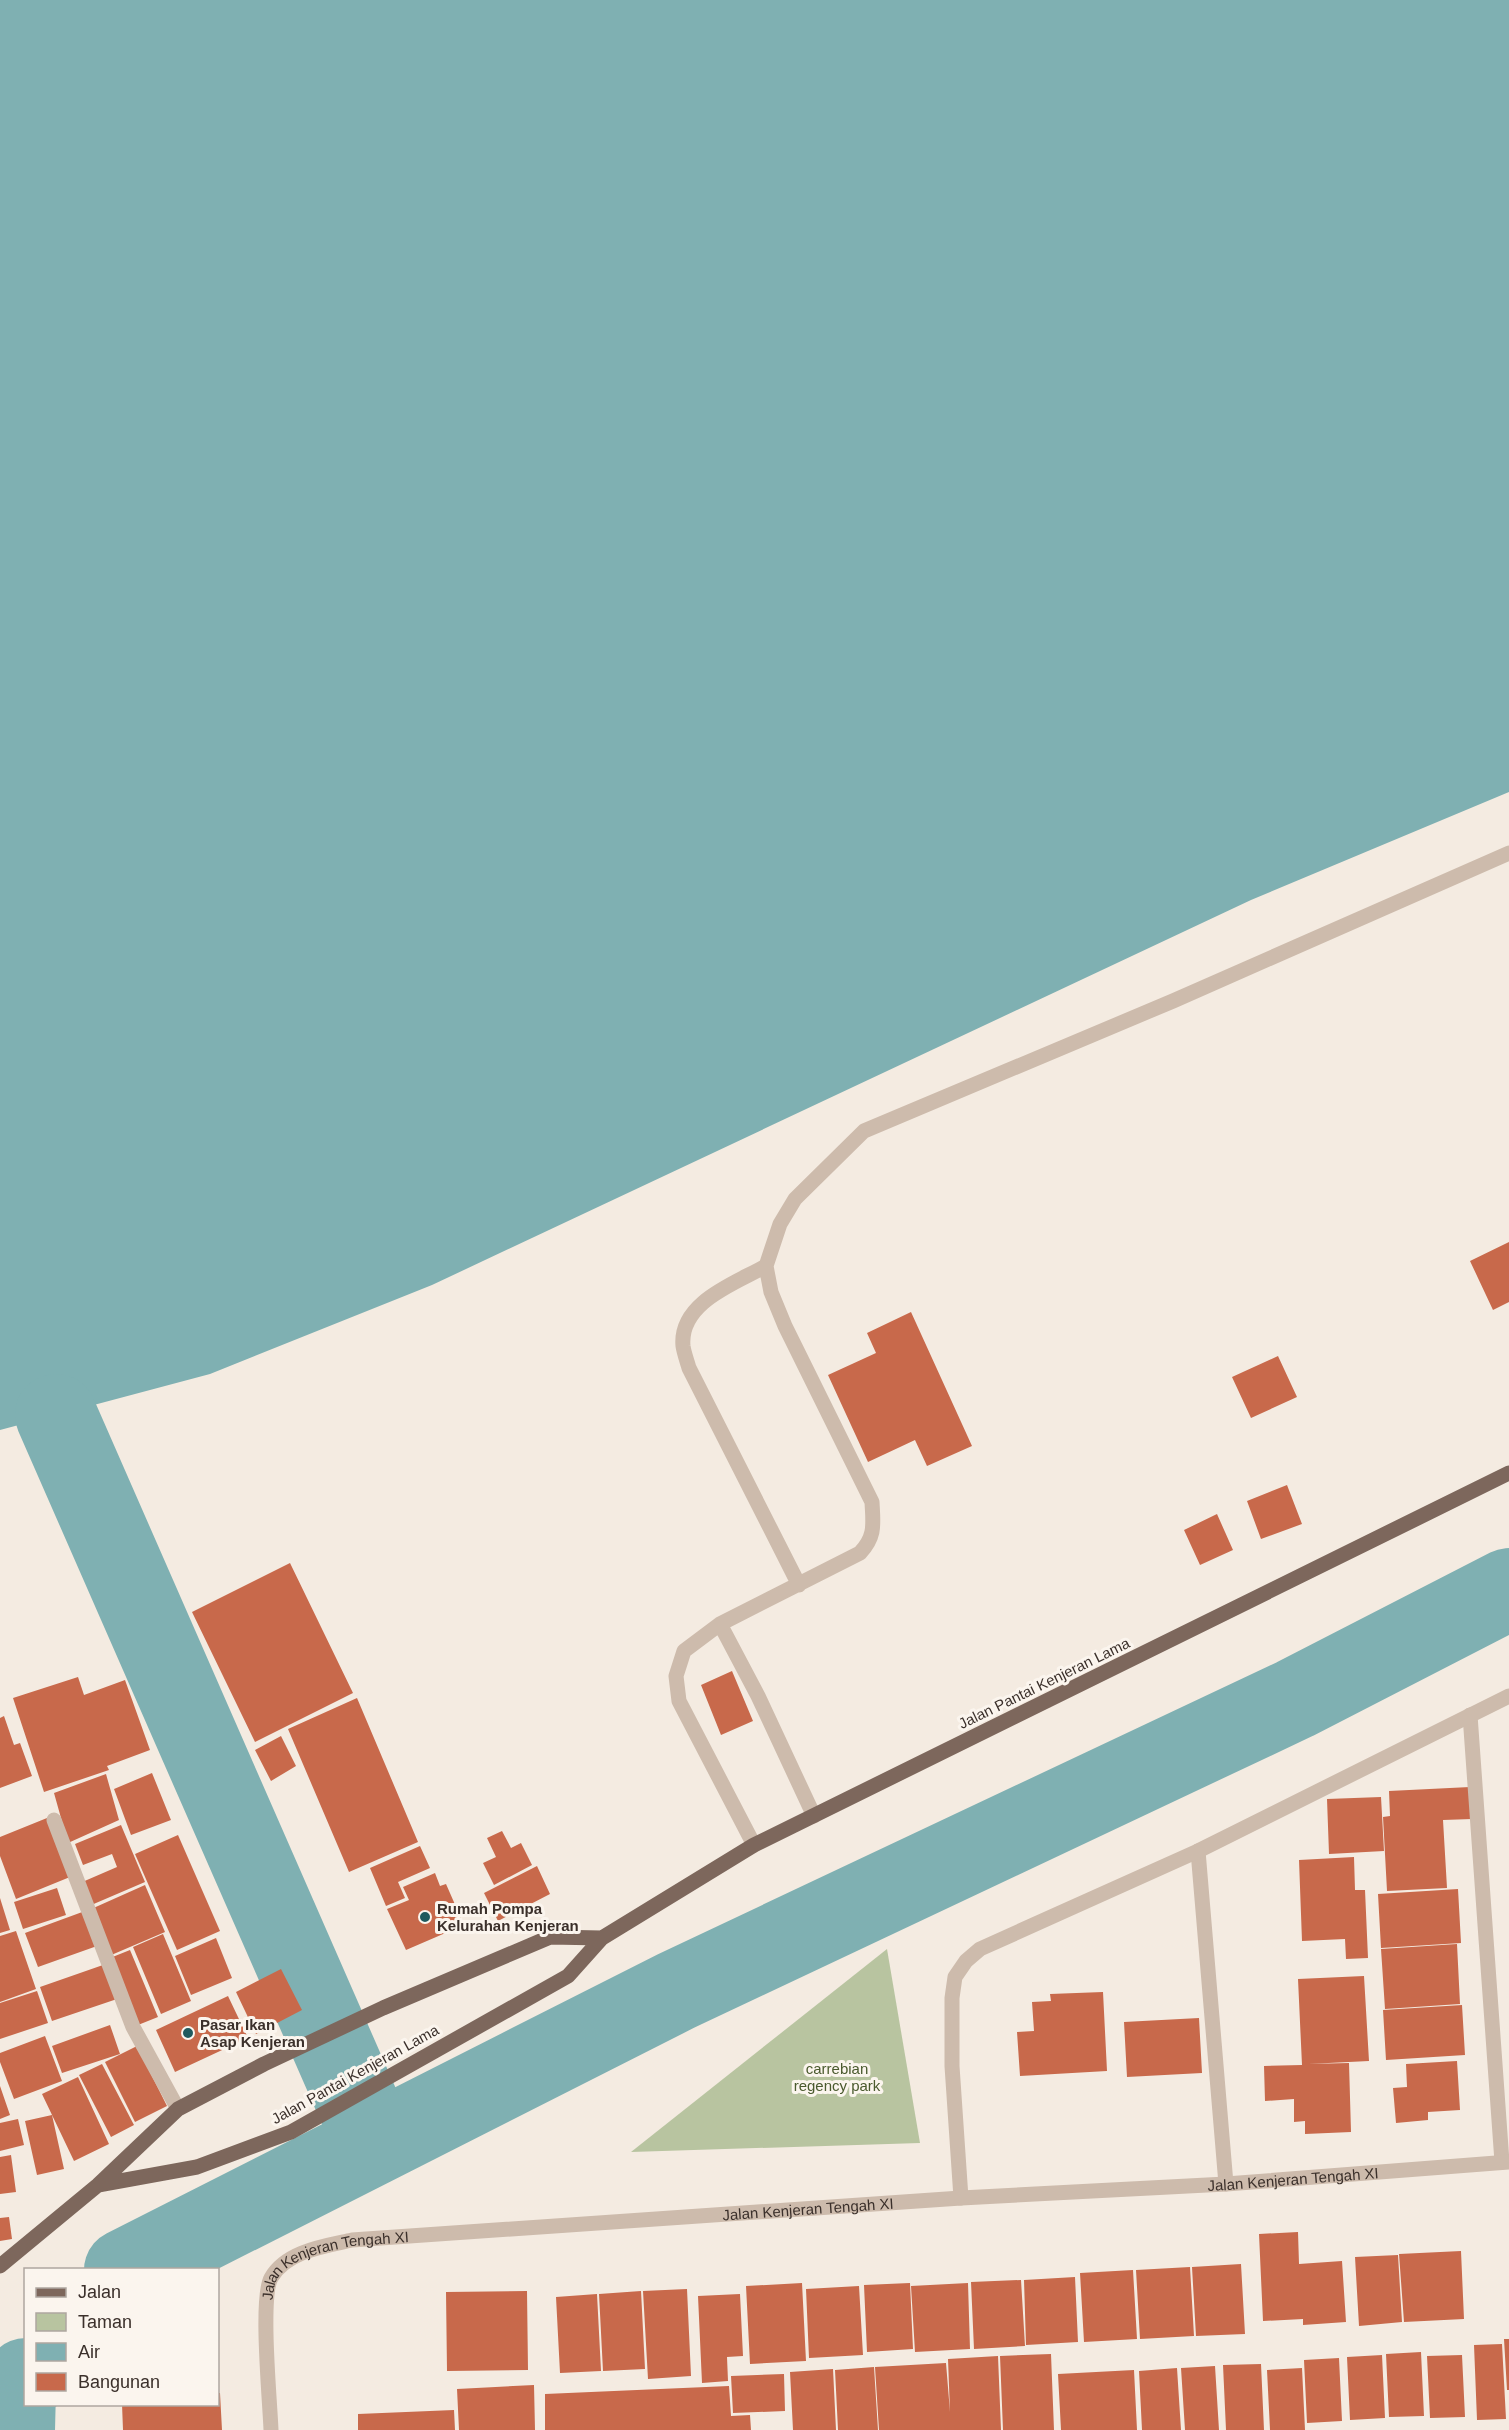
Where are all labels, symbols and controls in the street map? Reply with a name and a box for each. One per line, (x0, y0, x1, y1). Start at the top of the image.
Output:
street label: Jalan Pantai Kenjeran Lama (956, 1634, 1133, 1732)
place label: Rumah Pompa Kelurahan Kenjeran (437, 1900, 579, 1934)
marker: Rumah Pompa Kelurahan Kenjeran (418, 1910, 432, 1924)
place label: Pasar Ikan Asap Kenjeran (200, 2016, 305, 2050)
street label: Jalan Pantai Kenjeran Lama (268, 2021, 442, 2127)
marker: Pasar Ikan Asap Kenjeran (181, 2026, 195, 2040)
park label: carrebian regency park (794, 2060, 881, 2094)
street label: Jalan Kenjeran Tengah XI (1207, 2164, 1379, 2193)
street label: Jalan Kenjeran Tengah XI (722, 2194, 894, 2223)
street label: Jalan Kenjeran Tengah XI (258, 2228, 409, 2301)
legend (24, 2268, 219, 2406)
text: Jalan (78, 2282, 121, 2302)
text: Taman (78, 2312, 132, 2332)
text: Air (78, 2342, 100, 2362)
text: Bangunan (78, 2372, 160, 2392)

